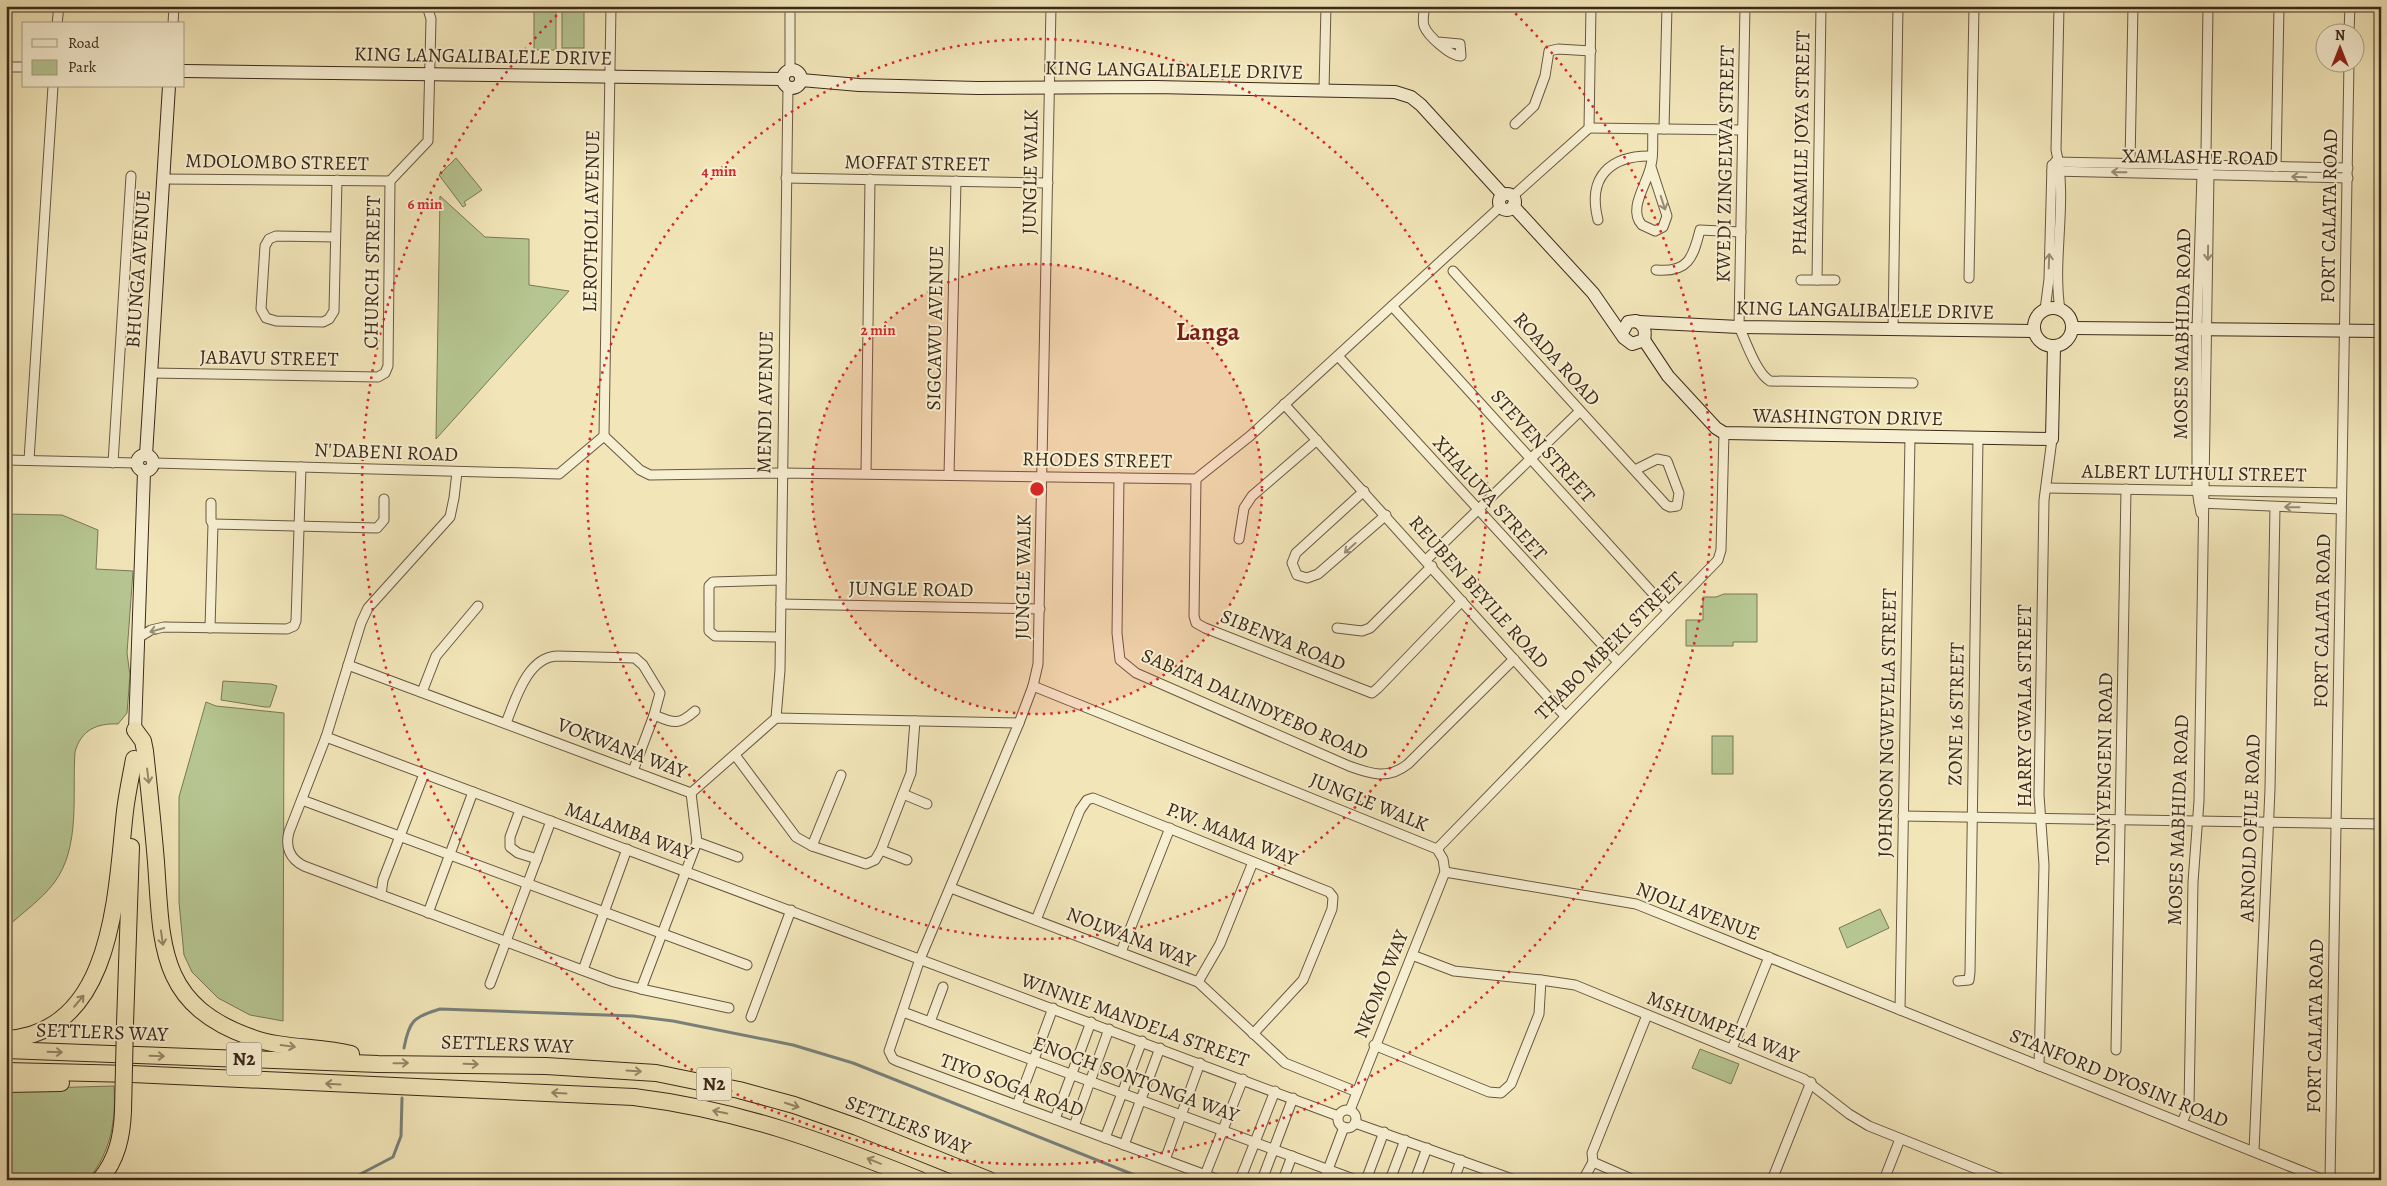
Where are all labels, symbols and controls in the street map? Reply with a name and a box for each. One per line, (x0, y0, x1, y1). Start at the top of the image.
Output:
legend (22, 22, 185, 88)
north arrow (2314, 22, 2364, 72)
text: N (2335, 26, 2345, 45)
street label: PHAKAMILE JOYA STREET (1786, 30, 1816, 256)
text: Road (68, 33, 100, 53)
street label: KING LANGALIBALELE DRIVE (354, 40, 612, 72)
street label: KWEDI ZINGELWA STREET (1709, 45, 1741, 283)
street label: KING LANGALIBALELE DRIVE (1045, 54, 1303, 86)
text: Park (68, 57, 97, 77)
street label: JUNGLE WALK (1015, 109, 1045, 235)
street label: LEROTHOLI AVENUE (576, 129, 606, 313)
street label: FORT CALATA ROAD (2314, 129, 2344, 303)
street label: XAMLASHE ROAD (2121, 142, 2279, 172)
street label: MDOLOMBO STREET (185, 147, 369, 177)
street label: MOFFAT STREET (844, 148, 990, 178)
text: 4 min (701, 161, 737, 181)
one-way arrow (2111, 168, 2127, 177)
one-way arrow (2291, 172, 2307, 181)
street label: BHUNGA AVENUE (119, 189, 157, 349)
text: 6 min (408, 194, 443, 214)
street label: CHURCH STREET (357, 195, 387, 349)
one-way arrow (1659, 195, 1668, 211)
street label: MOSES MABHIDA ROAD (2167, 228, 2197, 440)
one-way arrow (2203, 244, 2213, 261)
street label: SIGCAWU AVENUE (920, 245, 950, 411)
one-way arrow (2045, 254, 2054, 270)
street label: KING LANGALIBALELE DRIVE (1736, 294, 1994, 326)
street label: ROADA ROAD (1507, 306, 1607, 412)
district label: Langa (1176, 315, 1240, 349)
text: 2 min (860, 320, 896, 340)
street label: MENDI AVENUE (750, 330, 780, 474)
street label: JABAVU STREET (199, 343, 339, 373)
street label: STEVEN STREET (1485, 383, 1601, 509)
street label: WASHINGTON DRIVE (1752, 402, 1943, 432)
street label: XHALUVA STREET (1427, 430, 1553, 566)
street label: N'DABENI ROAD (313, 436, 459, 468)
street label: RHODES STREET (1022, 445, 1172, 475)
street label: ALBERT LUTHULI STREET (2080, 458, 2307, 488)
centre of rings (1028, 480, 1046, 498)
one-way arrow (2284, 502, 2300, 512)
street label: REUBEN BEYILE ROAD (1403, 509, 1555, 675)
street label: JUNGLE WALK (1008, 514, 1038, 640)
street label: FORT CALATA ROAD (2307, 534, 2337, 708)
one-way arrow (1343, 542, 1356, 553)
street label: THABO MBEKI STREET (1529, 566, 1689, 726)
street label: JUNGLE ROAD (848, 574, 974, 604)
street label: JOHNSON NGWEVELA STREET (1871, 588, 1903, 858)
street label: SIBENYA ROAD (1216, 603, 1350, 677)
street label: HARRY GWALA STREET (2011, 604, 2038, 808)
one-way arrow (149, 625, 165, 635)
street label: SABATA DALINDYEBO ROAD (1137, 642, 1373, 766)
street label: ZONE 16 STREET (1941, 642, 1971, 786)
street label: TONY YENGENI ROAD (2089, 672, 2119, 866)
street label: VOKWANA WAY (552, 711, 692, 786)
street label: MOSES MABHIDA ROAD (2161, 714, 2195, 926)
street label: ARNOLD OFILE ROAD (2233, 734, 2267, 923)
street label: JUNGLE WALK (1306, 766, 1432, 838)
one-way arrow (143, 768, 153, 784)
street label: MALAMBA WAY (561, 795, 698, 867)
street label: P.W. MAMA WAY (1162, 795, 1303, 873)
street label: NJOLI AVENUE (1632, 875, 1764, 947)
street label: NOLWANA WAY (1063, 900, 1201, 974)
street label: NKOMO WAY (1347, 925, 1415, 1042)
one-way arrow (157, 929, 167, 945)
street label: FORT CALATA ROAD (2300, 939, 2330, 1113)
street label: WINNIE MANDELA STREET (1016, 966, 1253, 1074)
street label: MSHUMPELA WAY (1643, 984, 1804, 1070)
one-way arrow (73, 995, 84, 1008)
street label: SETTLERS WAY (35, 1016, 170, 1048)
street label: STANFORD DYOSINI ROAD (2006, 1022, 2232, 1134)
street label: SETTLERS WAY (440, 1028, 575, 1060)
street label: ENOCH SONTONGA WAY (1029, 1029, 1244, 1129)
one-way arrow (279, 1041, 295, 1051)
road number: N2 (226, 1042, 262, 1076)
street label: TIYO SOGA ROAD (936, 1046, 1088, 1124)
one-way arrow (46, 1047, 63, 1057)
one-way arrow (149, 1051, 165, 1060)
one-way arrow (392, 1058, 408, 1068)
one-way arrow (463, 1060, 479, 1069)
one-way arrow (625, 1067, 641, 1076)
road number: N2 (696, 1068, 732, 1100)
one-way arrow (326, 1080, 342, 1089)
one-way arrow (551, 1088, 568, 1098)
street label: SETTLERS WAY (841, 1089, 976, 1162)
one-way arrow (784, 1101, 800, 1110)
one-way arrow (712, 1107, 728, 1116)
one-way arrow (867, 1156, 882, 1166)

